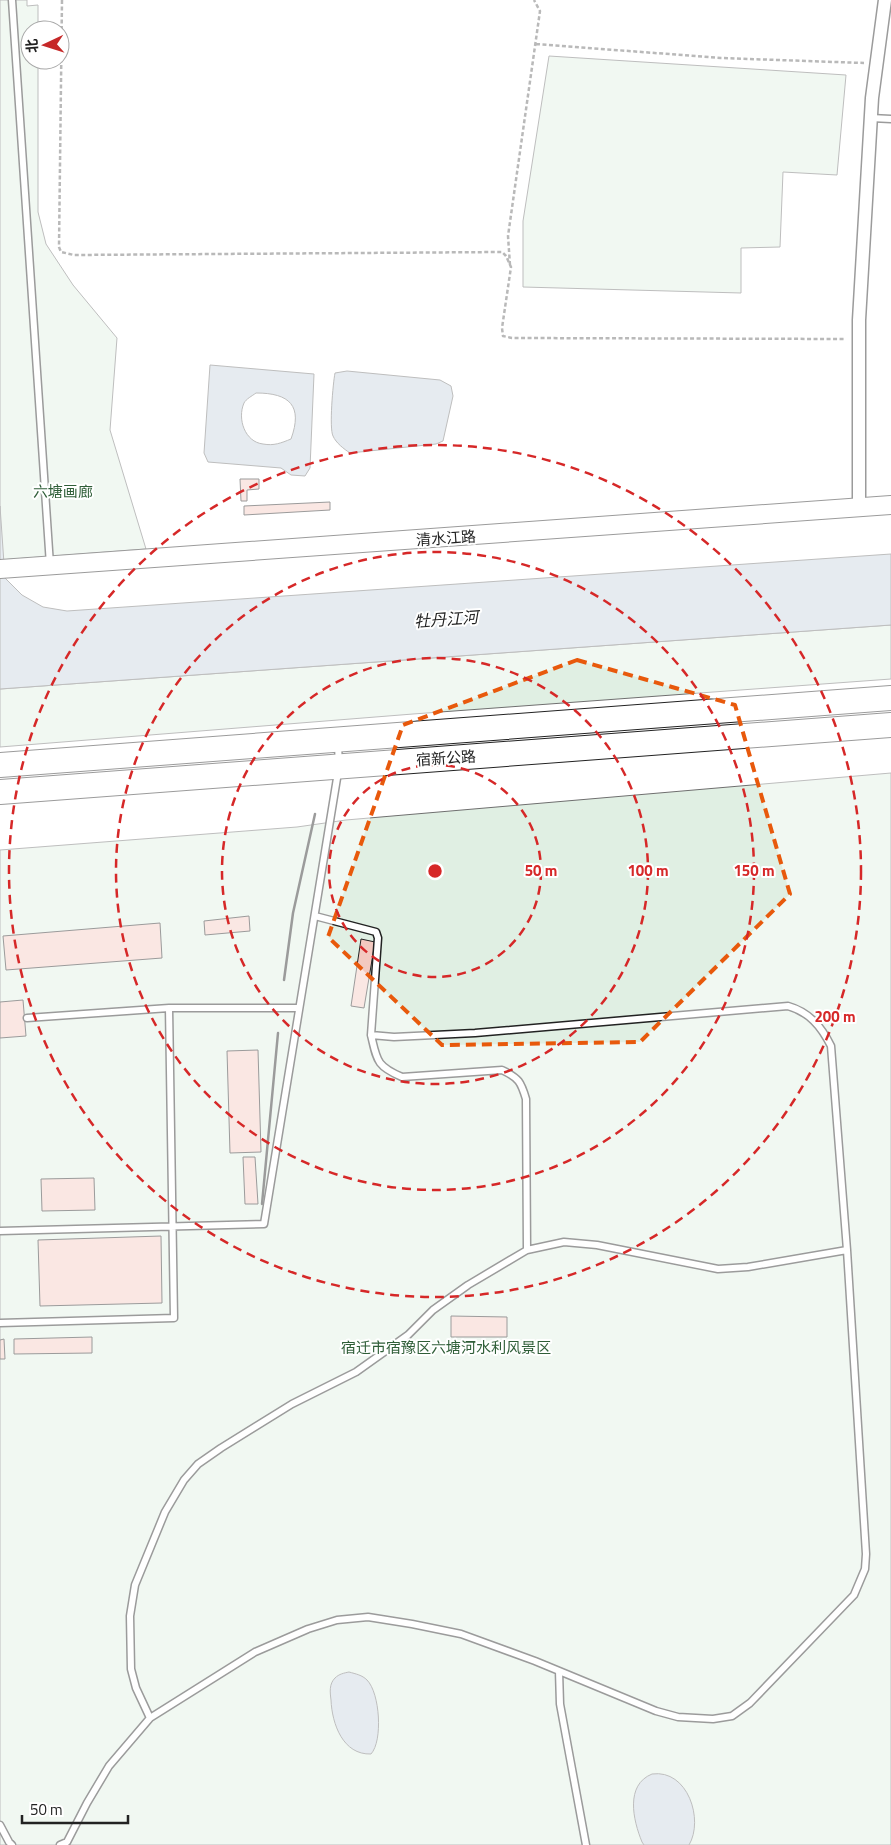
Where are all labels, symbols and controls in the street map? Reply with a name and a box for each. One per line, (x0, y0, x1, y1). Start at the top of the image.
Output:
north arrow (20, 20, 70, 70)
text: 北 (21, 38, 42, 54)
park label: 六塘画廊 (33, 480, 93, 503)
street label: 清水江路 (415, 524, 477, 552)
water label: 牡丹江河 (413, 605, 482, 633)
street label: 宿新公路 (415, 744, 477, 772)
text: 50 m (525, 859, 557, 882)
text: 100 m (627, 859, 669, 882)
text: 150 m (733, 859, 775, 882)
centre of rings (426, 862, 444, 880)
text: 200 m (814, 1005, 856, 1028)
park label: 宿迁市宿豫区六塘河水利风景区 (341, 1336, 551, 1359)
scale bar (22, 1792, 129, 1824)
text: 50 m (30, 1798, 63, 1821)

